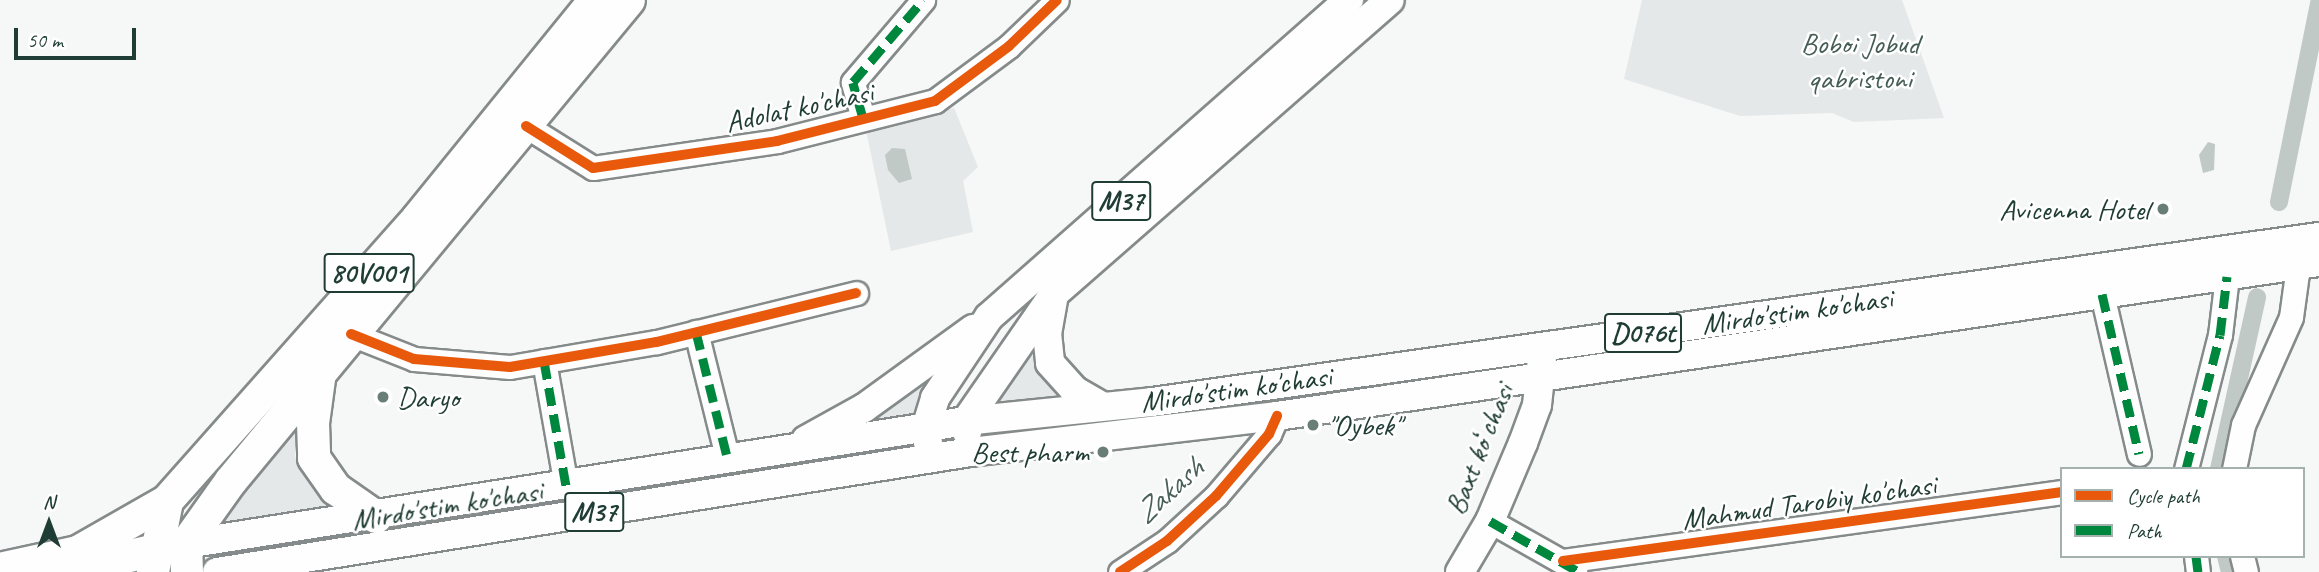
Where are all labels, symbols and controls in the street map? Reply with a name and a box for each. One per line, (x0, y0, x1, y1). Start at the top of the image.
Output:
scale bar (18, 14, 140, 58)
park label: Boboi Jobud qabristoni (1801, 25, 1919, 96)
text: 50 m (27, 27, 63, 53)
street label: Adolat ko'chasi (722, 74, 876, 140)
road number: M37 (1091, 176, 1151, 226)
place label: Avicenna Hotel (1999, 191, 2149, 227)
marker: Avicenna Hotel (2155, 201, 2171, 217)
road number: 80V001 (324, 248, 414, 298)
street label: Mirdo'stim ko'chasi (1699, 280, 1895, 342)
road number: D076t (1603, 308, 1683, 358)
street label: Mirdo'stim ko'chasi (1138, 358, 1334, 420)
street label: Baxt koʻchasi (1436, 378, 1522, 520)
place label: Daryo (397, 379, 459, 415)
marker: Daryo (375, 389, 391, 405)
place label: "Oybek" (1327, 407, 1401, 443)
marker: "Oybek" (1305, 417, 1321, 433)
place label: Best pharm (971, 434, 1089, 470)
marker: Best pharm (1095, 444, 1111, 460)
water label: Zakash (1126, 450, 1212, 532)
street label: Mahmud Tarobiy ko'chasi (1679, 466, 1939, 538)
legend (2060, 467, 2305, 558)
street label: Mirdo'stim ko'chasi (349, 472, 545, 538)
text: Cycle path (2127, 483, 2200, 509)
north arrow (14, 488, 84, 558)
road number: M37 (564, 488, 624, 536)
text: N (43, 490, 55, 514)
text: Path (2127, 518, 2162, 544)

